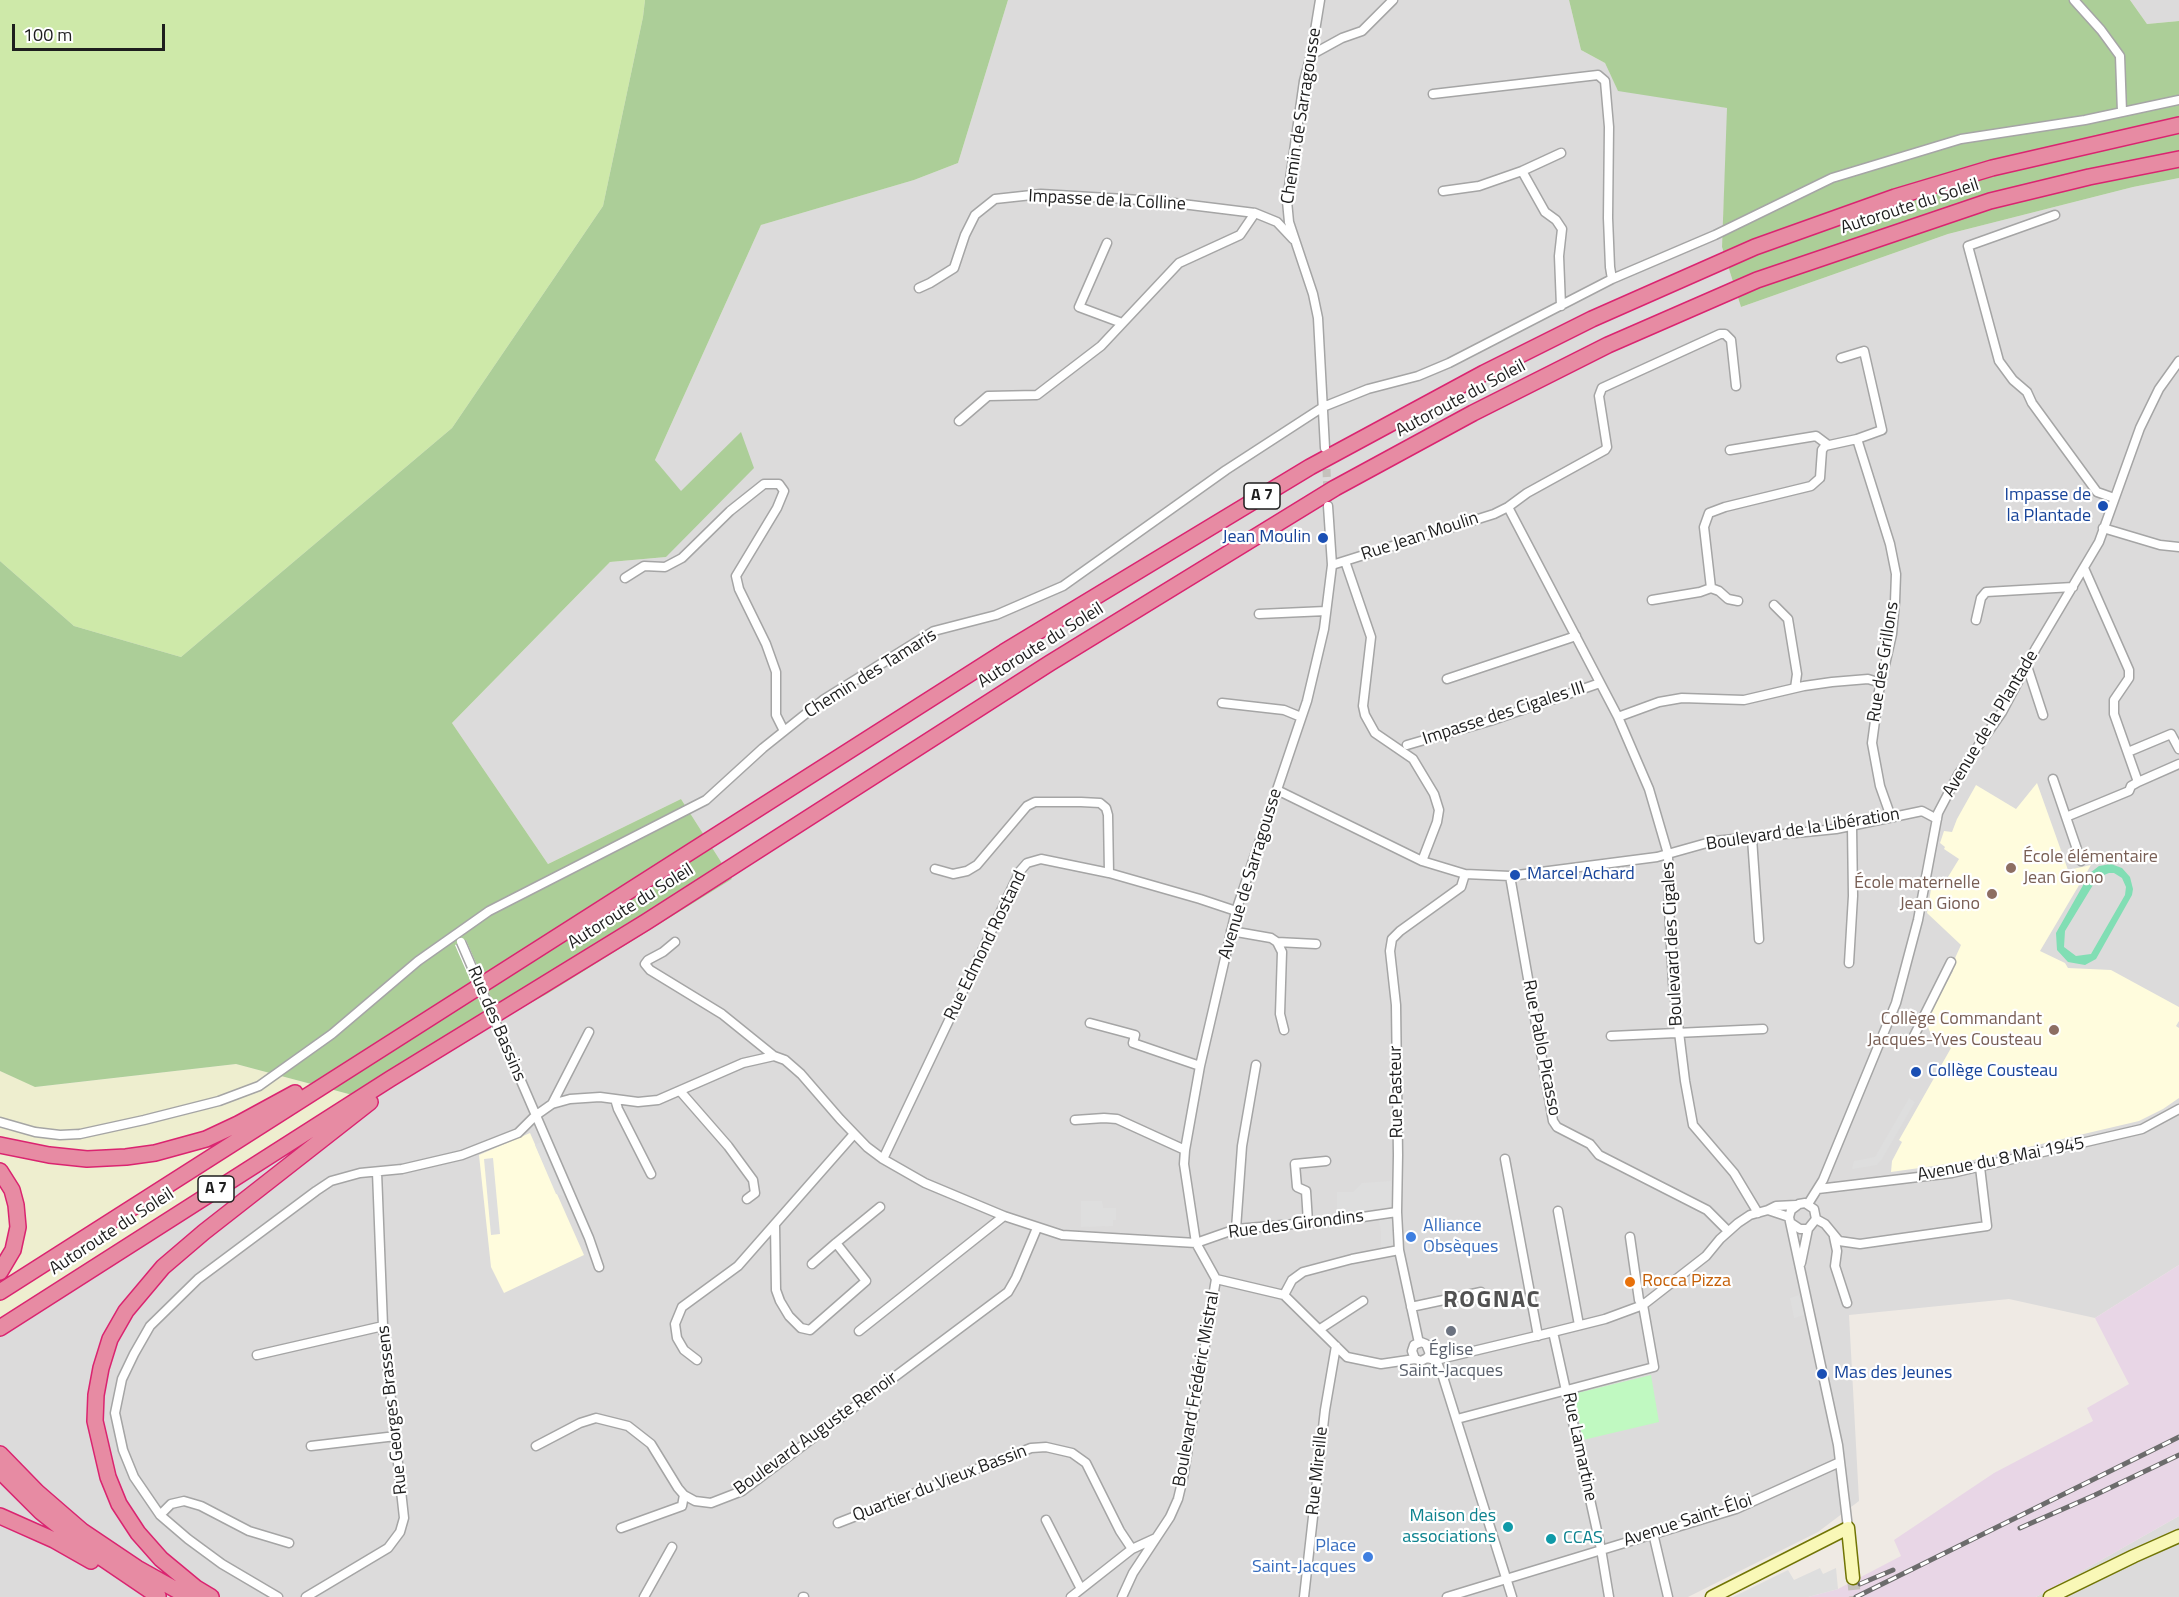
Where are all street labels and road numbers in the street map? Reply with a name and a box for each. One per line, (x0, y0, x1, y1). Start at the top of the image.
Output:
street label: Chemin de Sarragousse (1277, 26, 1327, 206)
street label: Autoroute du Soleil (1838, 174, 1982, 240)
street label: Impasse de la Colline (1028, 186, 1186, 216)
street label: Autoroute du Soleil (1392, 356, 1530, 442)
road number: A 7 (1244, 483, 1280, 509)
street label: Rue Jean Moulin (1358, 508, 1482, 566)
street label: Autoroute du Soleil (974, 599, 1108, 693)
street label: Rue des Grillons (1864, 600, 1904, 724)
street label: Chemin des Tamaris (801, 625, 941, 723)
street label: Avenue de la Plantade (1939, 647, 2043, 801)
street label: Impasse des Cigales III (1420, 678, 1588, 750)
street label: Avenue de Sarragousse (1215, 786, 1287, 962)
street label: Boulevard de la Libération (1705, 804, 1901, 856)
street label: Autoroute du Soleil (564, 860, 698, 954)
street label: Boulevard des Cigales (1658, 861, 1688, 1027)
street label: Rue Edmond Rostand (940, 868, 1032, 1024)
street label: Rue des Bassins (462, 963, 530, 1085)
street label: Rue Pablo Picasso (1517, 978, 1565, 1118)
street label: Rue Pasteur (1385, 1045, 1409, 1139)
street label: Avenue du 8 Mai 1945 (1916, 1133, 2086, 1187)
road number: A 7 (198, 1176, 234, 1202)
street label: Autoroute du Soleil (46, 1184, 178, 1280)
street label: Rue des Girondins (1227, 1206, 1365, 1244)
street label: Boulevard Frédéric Mistral (1169, 1290, 1225, 1488)
street label: Rue Georges Brassens (373, 1324, 413, 1496)
street label: Boulevard Auguste Renoir (730, 1368, 902, 1500)
street label: Rue Lamartine (1557, 1391, 1601, 1503)
street label: Rue Mireille (1303, 1426, 1333, 1516)
street label: Quartier du Vieux Bassin (850, 1441, 1030, 1527)
street label: Avenue Saint-Éloi (1621, 1490, 1755, 1552)

